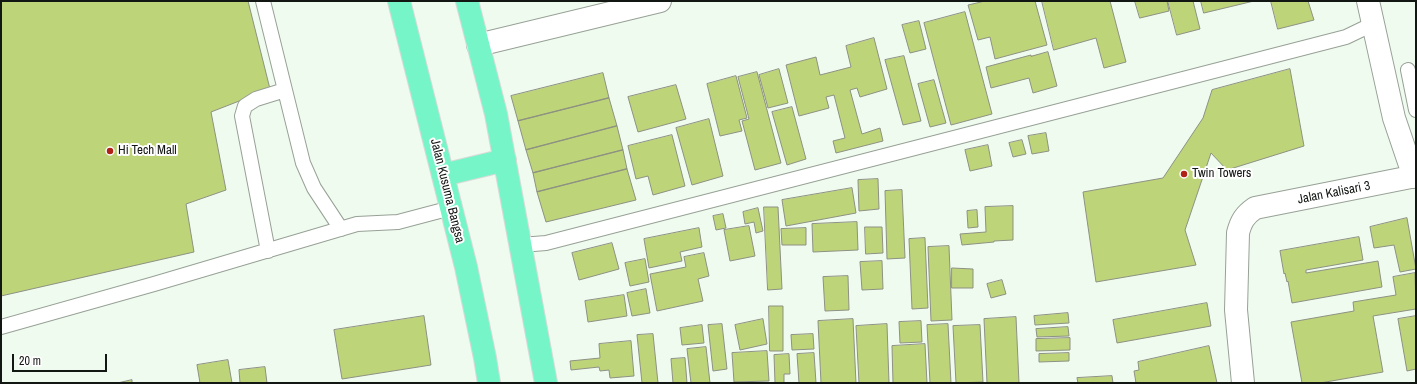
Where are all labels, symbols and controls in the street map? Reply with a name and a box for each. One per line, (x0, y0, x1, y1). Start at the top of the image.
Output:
street label: Jalan Kusuma Bangsa (427, 137, 467, 245)
place label: Hi Tech Mall (118, 143, 177, 159)
marker: Hi Tech Mall (105, 146, 115, 156)
place label: Twin Towers (1192, 166, 1251, 182)
marker: Twin Towers (1179, 169, 1189, 179)
street label: Jalan Kalisari 3 (1296, 178, 1372, 208)
scale bar (14, 346, 109, 372)
text: 20 m (19, 353, 41, 369)

